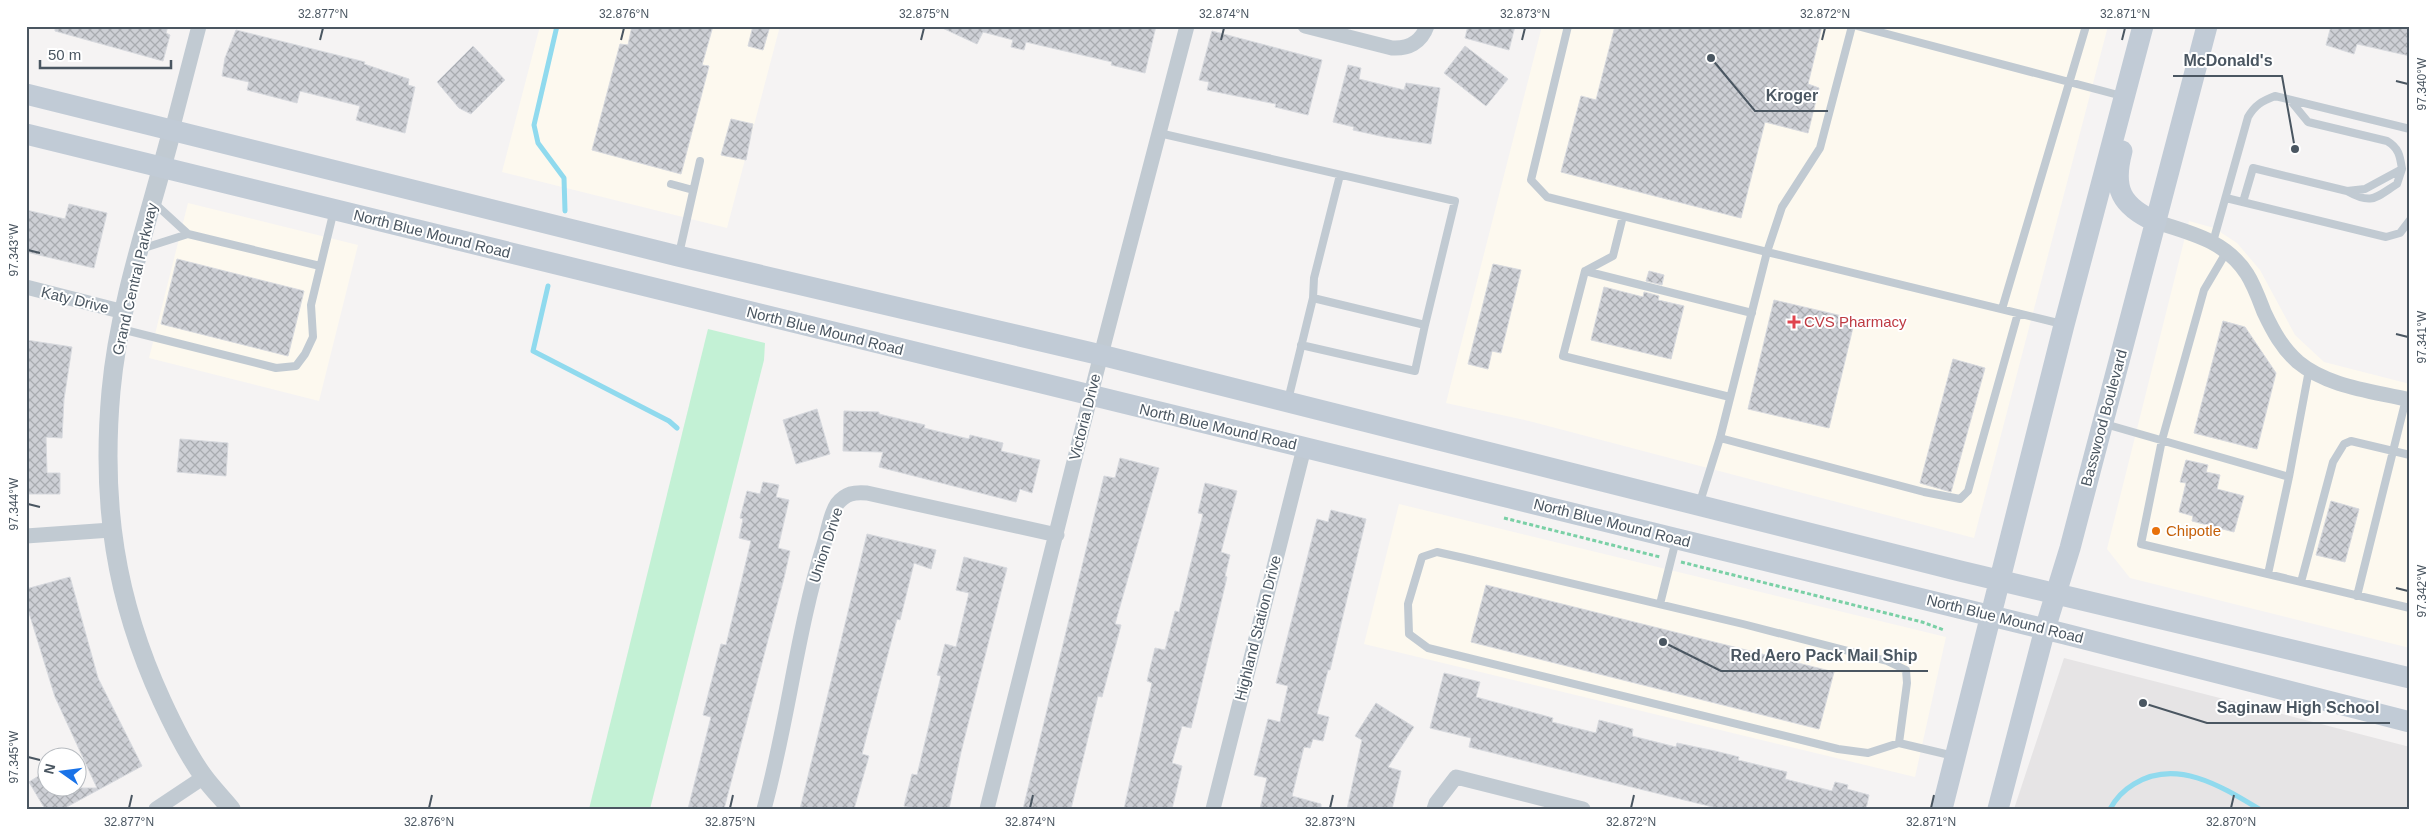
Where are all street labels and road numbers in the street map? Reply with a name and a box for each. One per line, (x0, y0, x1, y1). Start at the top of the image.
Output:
street label: Grand Central Parkway (109, 201, 160, 357)
street label: North Blue Mound Road (352, 206, 512, 261)
street label: Katy Drive (39, 283, 111, 316)
street label: North Blue Mound Road (745, 303, 905, 358)
street label: Basswood Boulevard (2077, 348, 2130, 488)
street label: Victoria Drive (1066, 372, 1104, 462)
street label: North Blue Mound Road (1138, 400, 1298, 453)
street label: North Blue Mound Road (1532, 495, 1692, 550)
street label: Union Drive (805, 505, 846, 585)
street label: Highland Station Drive (1231, 553, 1284, 702)
street label: North Blue Mound Road (1925, 591, 2085, 646)

